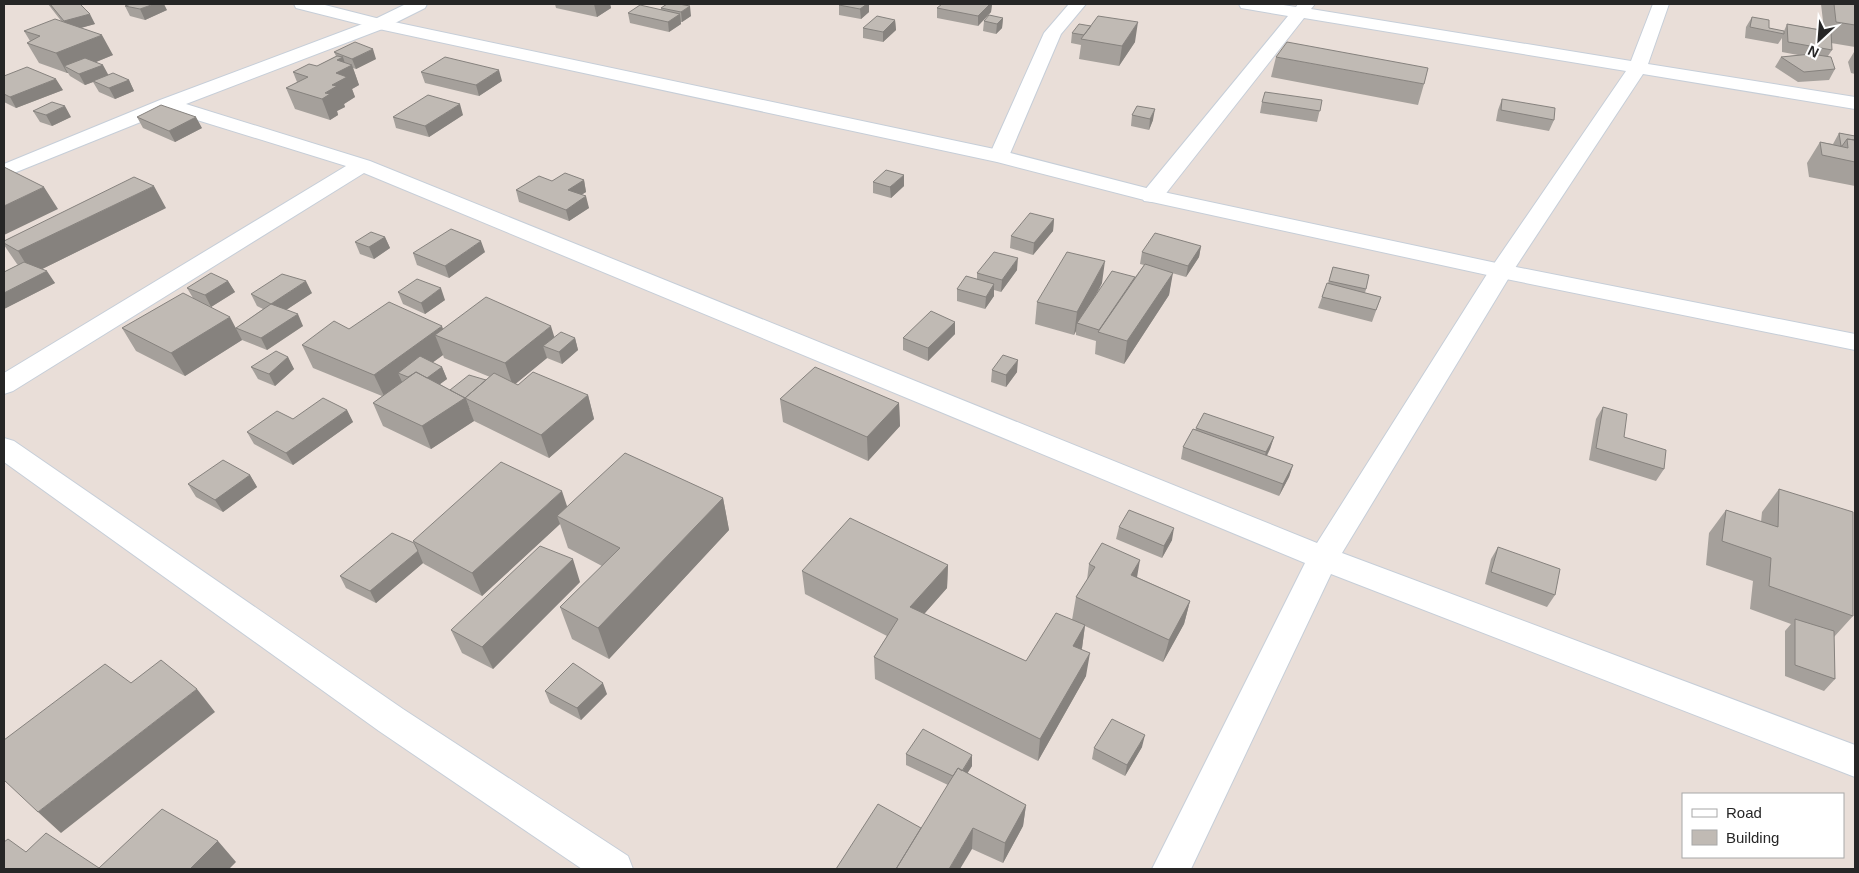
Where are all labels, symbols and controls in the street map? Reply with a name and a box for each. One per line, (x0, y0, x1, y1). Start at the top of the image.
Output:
north arrow (1794, 15, 1844, 65)
text: N (1805, 42, 1821, 61)
legend (1682, 793, 1844, 858)
text: Road (1726, 804, 1762, 821)
text: Building (1726, 829, 1779, 846)

